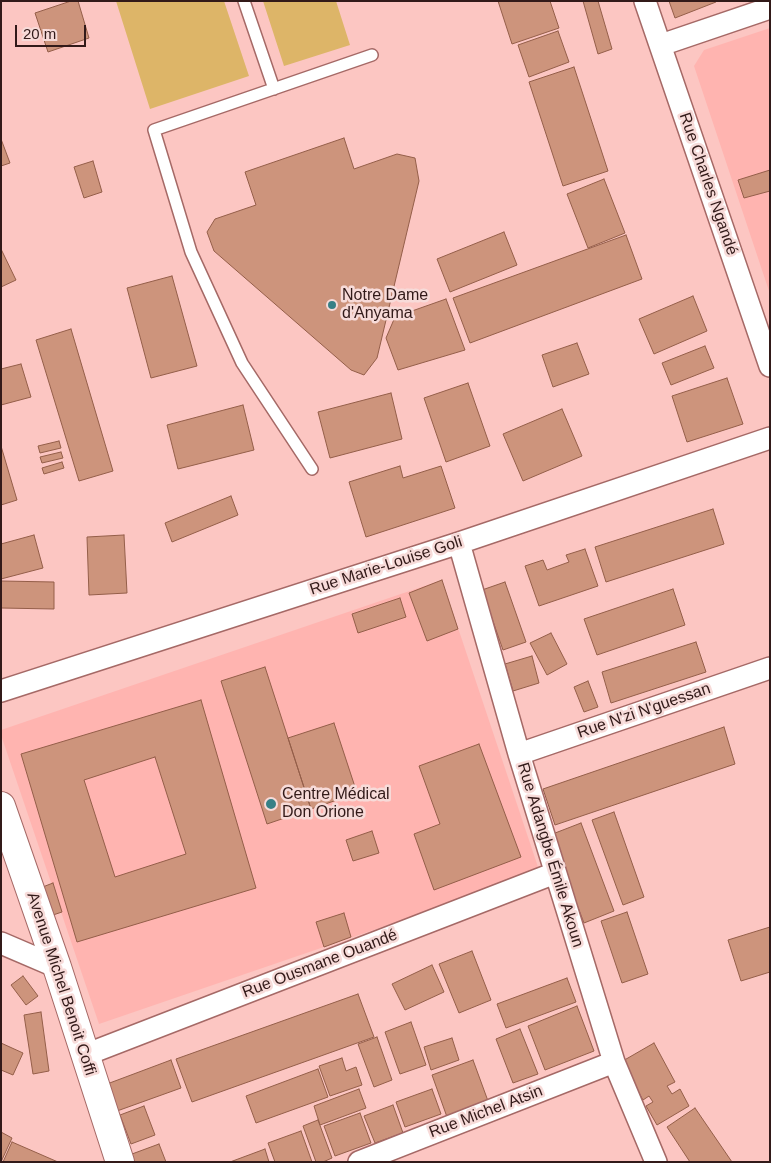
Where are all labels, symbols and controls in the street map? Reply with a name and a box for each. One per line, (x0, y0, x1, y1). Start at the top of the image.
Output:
scale bar (18, 15, 89, 47)
text: 20 m (23, 25, 56, 42)
street label: Rue Charles Ngandé (675, 110, 741, 258)
place label: Notre Dame d'Anyama (342, 286, 428, 324)
marker: Notre Dame d'Anyama (326, 299, 338, 311)
street label: Rue Marie-Louise Goli (307, 532, 465, 600)
street label: Rue N'zi N'guessan (575, 679, 713, 743)
street label: Rue Adangbe Émile Akoun (513, 760, 587, 950)
place label: Centre Médical Don Orione (282, 785, 390, 823)
marker: Centre Médical Don Orione (264, 797, 278, 811)
street label: Avenue Michel Benoit Coffi (22, 890, 100, 1078)
street label: Rue Ousmane Ouandé (240, 926, 400, 1002)
street label: Rue Michel Atsin (427, 1082, 545, 1142)

